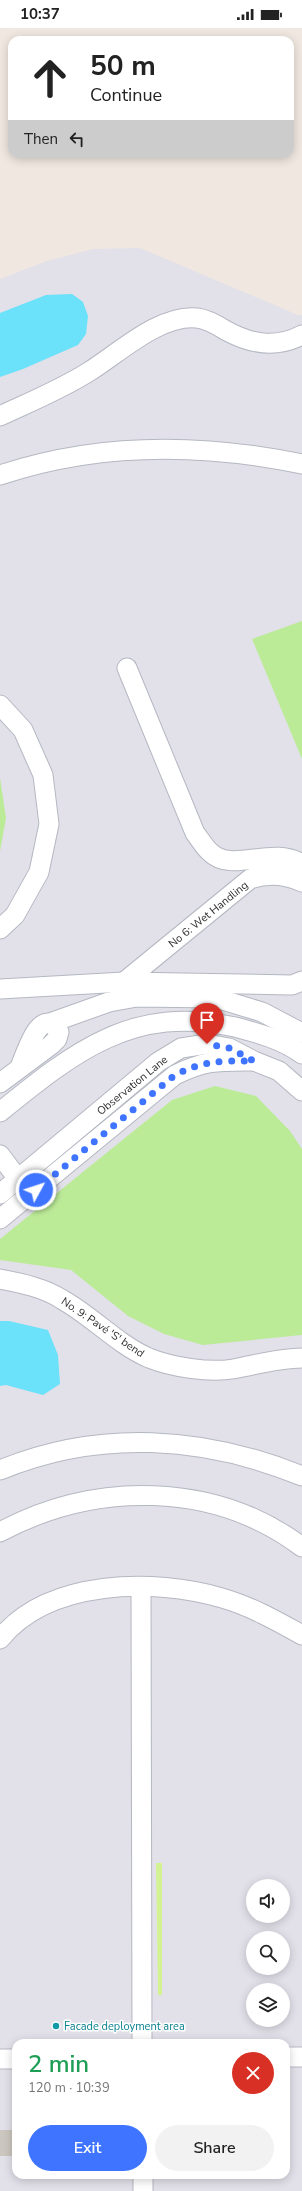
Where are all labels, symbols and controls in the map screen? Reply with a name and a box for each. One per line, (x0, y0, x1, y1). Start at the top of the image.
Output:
text: 10:37 (20, 4, 60, 24)
text: 50 m (90, 47, 156, 85)
icon: ahead (24, 52, 76, 104)
text: Continue (90, 83, 162, 107)
icon: left (66, 128, 88, 150)
text: Then (24, 129, 58, 149)
street label: No 6: Wet Handling (165, 878, 251, 951)
pin (190, 1003, 224, 1044)
icon: arrive (196, 1009, 218, 1031)
street label: Observation Lane (94, 1052, 171, 1119)
position arrow (15, 1169, 57, 1211)
street label: No. 9: Pavé 'S' bend (58, 1294, 147, 1361)
map controls (246, 1879, 290, 2027)
button: sound (246, 1879, 290, 1923)
button: search (246, 1931, 290, 1975)
button: layers (246, 1983, 290, 2027)
place label: Facade deployment area (64, 2019, 185, 2034)
marker: Facade deployment area (51, 2021, 61, 2031)
text: 2 min (28, 2048, 89, 2080)
button: close (232, 2052, 274, 2094)
text: 120 m · 10:39 (28, 2079, 110, 2097)
button: Exit (28, 2125, 147, 2171)
button: Share (155, 2125, 274, 2171)

